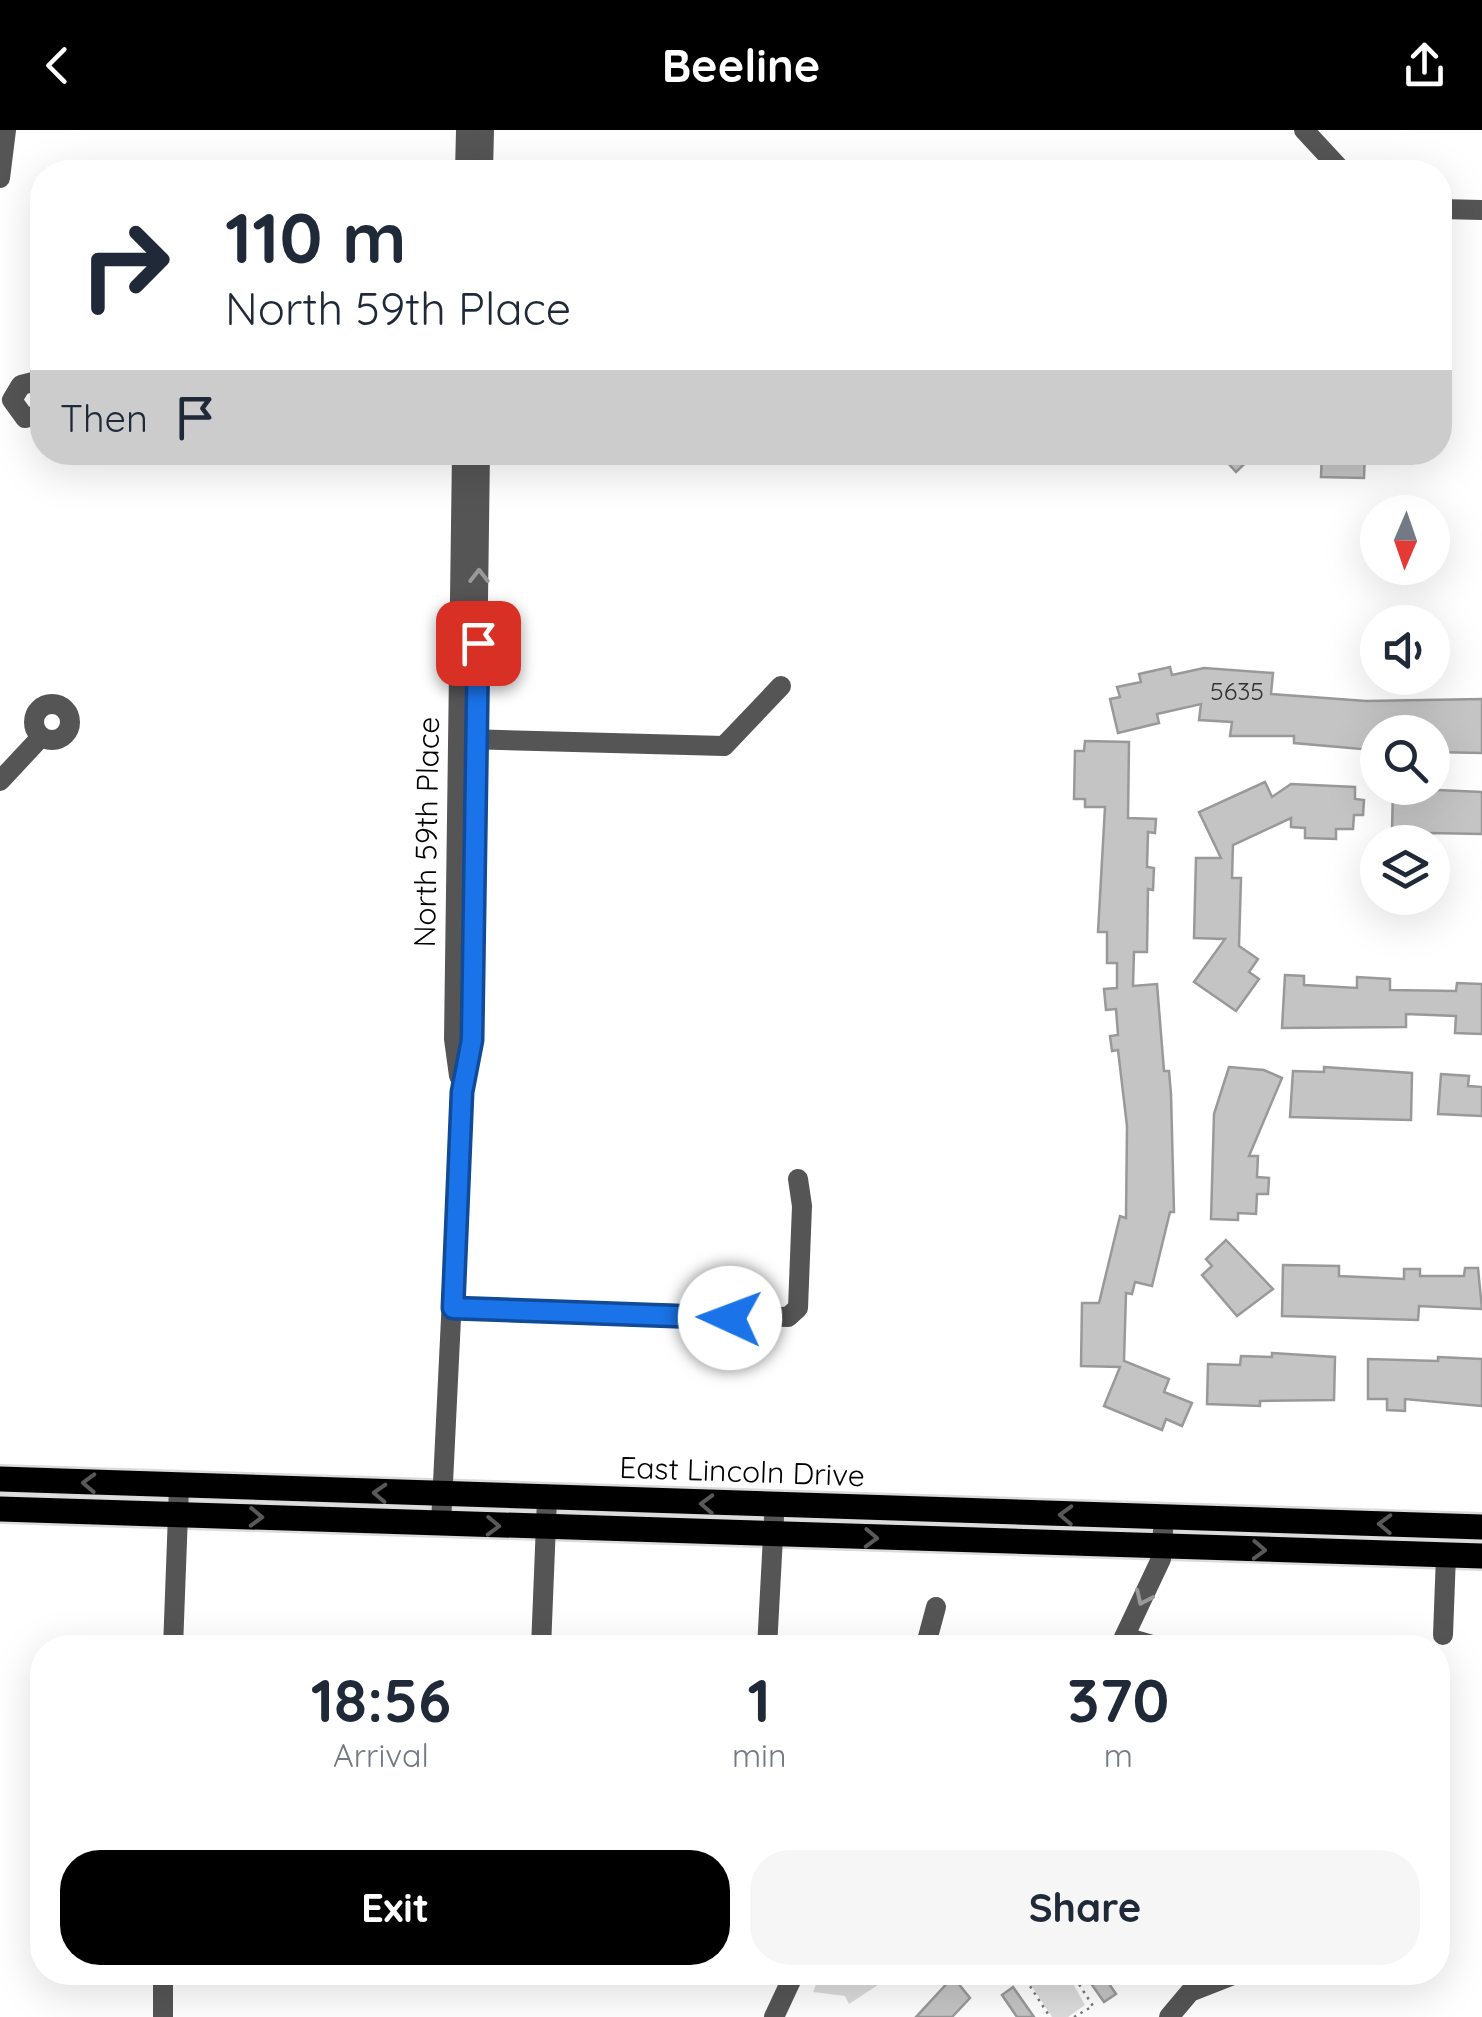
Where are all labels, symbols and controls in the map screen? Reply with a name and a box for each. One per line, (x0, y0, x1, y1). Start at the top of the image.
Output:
text: Beeline (662, 37, 820, 93)
icon: back (30, 38, 85, 93)
icon: share (1397, 38, 1452, 93)
text: 110 m (225, 193, 407, 281)
icon: right (60, 200, 190, 330)
text: North 59th Place (225, 280, 571, 336)
icon: arrive (168, 390, 223, 445)
text: Then (60, 394, 148, 442)
north arrow (1360, 495, 1450, 585)
map controls (1360, 495, 1450, 915)
one-way arrow (468, 568, 489, 584)
pin (436, 601, 521, 686)
button: sound (1360, 605, 1450, 695)
icon: arrive (451, 616, 506, 671)
house number: 5635 (1210, 675, 1264, 706)
button: search (1360, 715, 1450, 805)
street label: North 59th Place (405, 716, 447, 948)
button: layers (1360, 825, 1450, 915)
position arrow (678, 1266, 782, 1370)
street label: East Lincoln Drive (619, 1448, 865, 1494)
one-way arrow (81, 1473, 97, 1494)
one-way arrow (371, 1483, 387, 1504)
one-way arrow (698, 1493, 714, 1514)
one-way arrow (1058, 1504, 1074, 1525)
one-way arrow (249, 1507, 265, 1528)
one-way arrow (1376, 1513, 1392, 1534)
one-way arrow (486, 1515, 502, 1536)
one-way arrow (863, 1527, 879, 1548)
one-way arrow (1252, 1539, 1268, 1560)
one-way arrow (1135, 1588, 1155, 1606)
text: 18:56 (311, 1662, 451, 1737)
text: 1 (748, 1662, 771, 1737)
text: 370 (1067, 1662, 1169, 1737)
text: Arrival (333, 1735, 429, 1775)
text: min (732, 1735, 786, 1775)
text: m (1104, 1735, 1133, 1775)
button: Exit (60, 1850, 730, 1965)
button: Share (750, 1850, 1420, 1965)

